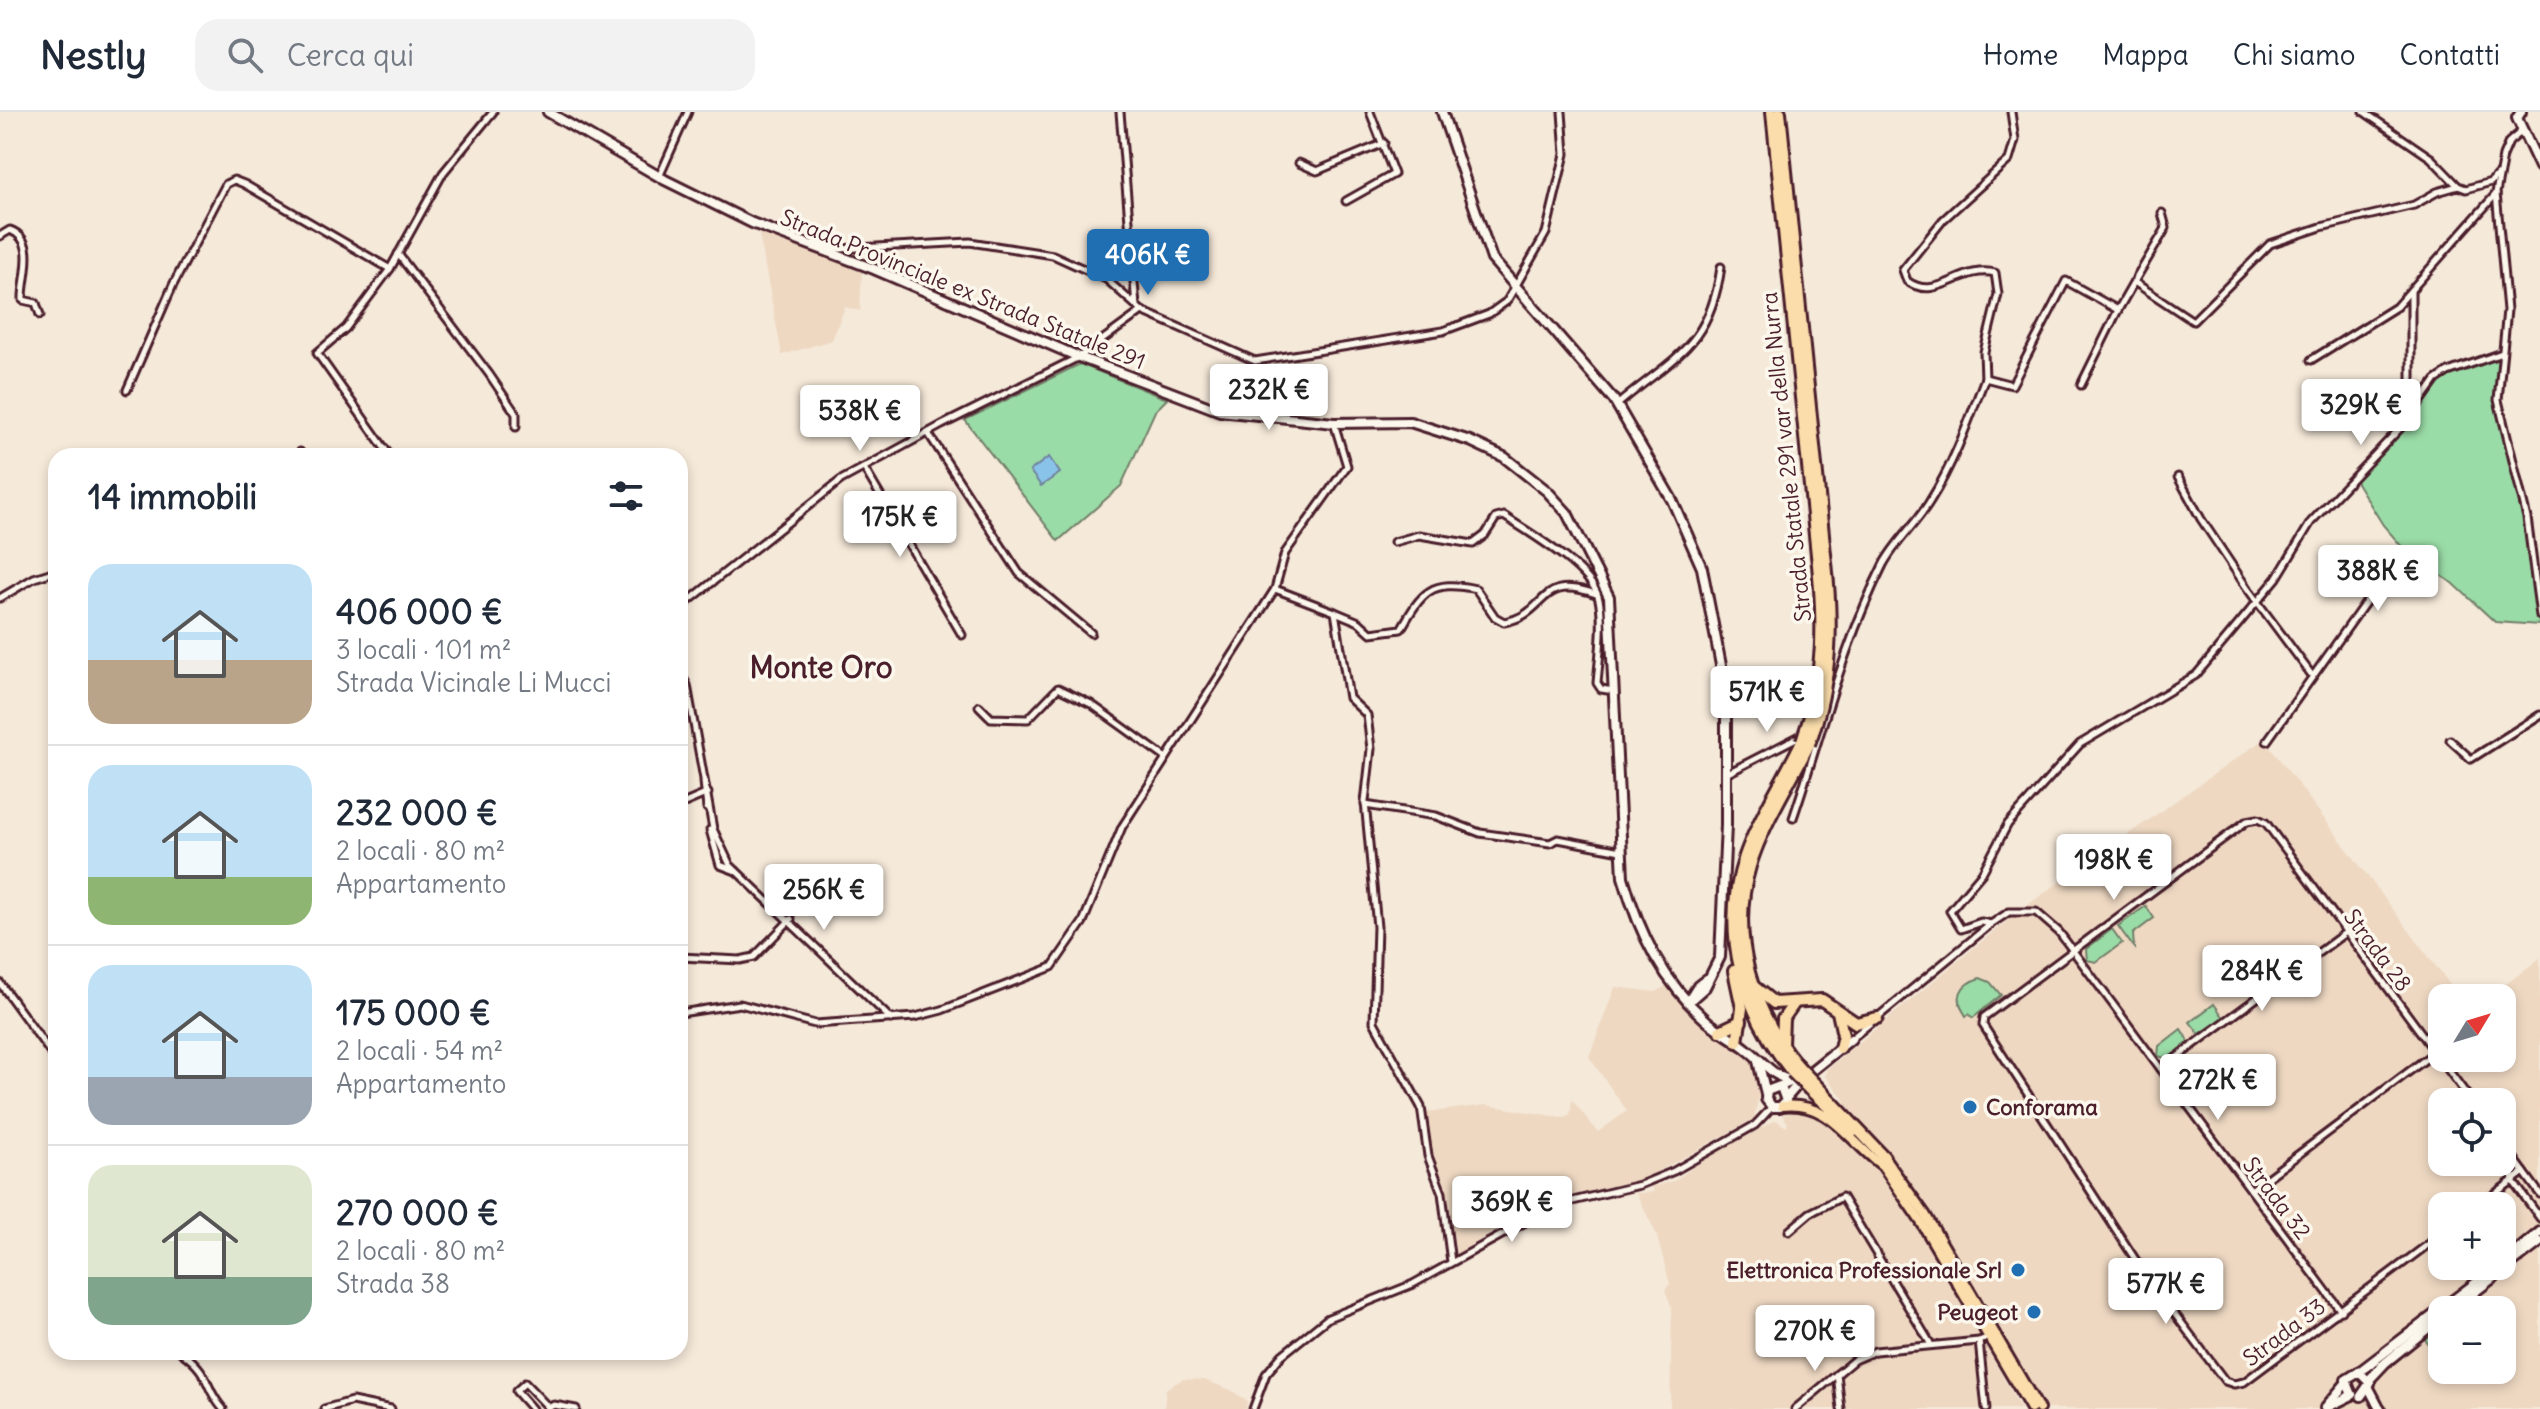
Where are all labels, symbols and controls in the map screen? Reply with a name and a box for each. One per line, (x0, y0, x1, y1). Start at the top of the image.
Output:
search box (195, 19, 755, 91)
text: Nestly (40, 32, 147, 79)
icon: search (223, 33, 267, 77)
text: Cerca qui (287, 36, 414, 74)
text: Home (1983, 37, 2058, 73)
text: Mappa (2102, 37, 2189, 73)
text: Chi siamo (2233, 37, 2356, 73)
text: Contatti (2400, 37, 2500, 73)
street label: Strada Provinciale ex Strada Statale 291 (776, 203, 1150, 375)
pin: 406K € (1083, 229, 1213, 297)
text: 406K € (1105, 238, 1191, 271)
street label: Strada Statale 291 var della Nurra (1755, 291, 1817, 623)
pin: 232K € (1204, 364, 1334, 432)
text: 232K € (1228, 373, 1310, 406)
pin: 329K € (2296, 379, 2426, 447)
pin: 538K € (795, 385, 925, 453)
text: 329K € (2320, 388, 2402, 421)
text: 538K € (818, 394, 902, 427)
icon: filters (604, 474, 648, 518)
text: 14 immobili (88, 475, 257, 518)
pin: 175K € (835, 491, 965, 559)
text: 175K € (862, 500, 939, 533)
pin: 388K € (2313, 545, 2443, 613)
text: 388K € (2336, 554, 2420, 587)
text: 406 000 € (336, 590, 503, 633)
icon: home (152, 596, 248, 692)
text: 3 locali · 101 m² (336, 633, 512, 666)
district label: Monte Oro (749, 648, 893, 686)
text: Strada Vicinale Li Mucci (336, 666, 611, 699)
pin: 571K € (1702, 666, 1832, 734)
text: 571K € (1729, 675, 1806, 708)
text: 232 000 € (336, 791, 498, 834)
icon: home (152, 797, 248, 893)
text: 2 locali · 80 m² (336, 834, 505, 867)
pin: 198K € (2049, 834, 2179, 902)
text: 198K € (2074, 843, 2154, 876)
pin: 256K € (759, 864, 889, 932)
text: Appartamento (336, 867, 506, 900)
text: 256K € (782, 873, 866, 906)
street label: Strada 28 (2338, 903, 2418, 997)
pin: 284K € (2197, 945, 2327, 1013)
text: 284K € (2220, 954, 2304, 987)
north arrow (2428, 984, 2516, 1072)
map controls (2428, 984, 2516, 1384)
text: 175 000 € (336, 991, 491, 1034)
icon: home (152, 997, 248, 1093)
text: 2 locali · 54 m² (336, 1034, 503, 1067)
pin: 272K € (2153, 1054, 2283, 1122)
text: 272K € (2178, 1063, 2258, 1096)
text: Appartamento (336, 1067, 506, 1100)
button: locate (2428, 1088, 2516, 1176)
place label: Conforama (1986, 1093, 2098, 1121)
marker: Conforama (1961, 1098, 1979, 1116)
street label: Strada 32 (2237, 1151, 2317, 1245)
pin: 369K € (1447, 1176, 1577, 1244)
text: 369K € (1470, 1185, 1554, 1218)
text: 270 000 € (336, 1191, 499, 1234)
button: + (2428, 1192, 2516, 1280)
icon: home (152, 1197, 248, 1293)
text: 2 locali · 80 m² (336, 1234, 505, 1267)
place label: Elettronica Professionale Srl (1726, 1256, 2002, 1284)
pin: 577K € (2101, 1258, 2231, 1326)
marker: Elettronica Professionale Srl (2009, 1261, 2027, 1279)
text: Strada 38 (336, 1267, 450, 1300)
text: 577K € (2126, 1267, 2206, 1300)
street label: Strada 33 (2237, 1292, 2331, 1372)
button: − (2428, 1296, 2516, 1384)
place label: Peugeot (1937, 1298, 2019, 1326)
marker: Peugeot (2025, 1303, 2043, 1321)
pin: 270K € (1750, 1305, 1880, 1373)
text: 270K € (1773, 1314, 1857, 1347)

